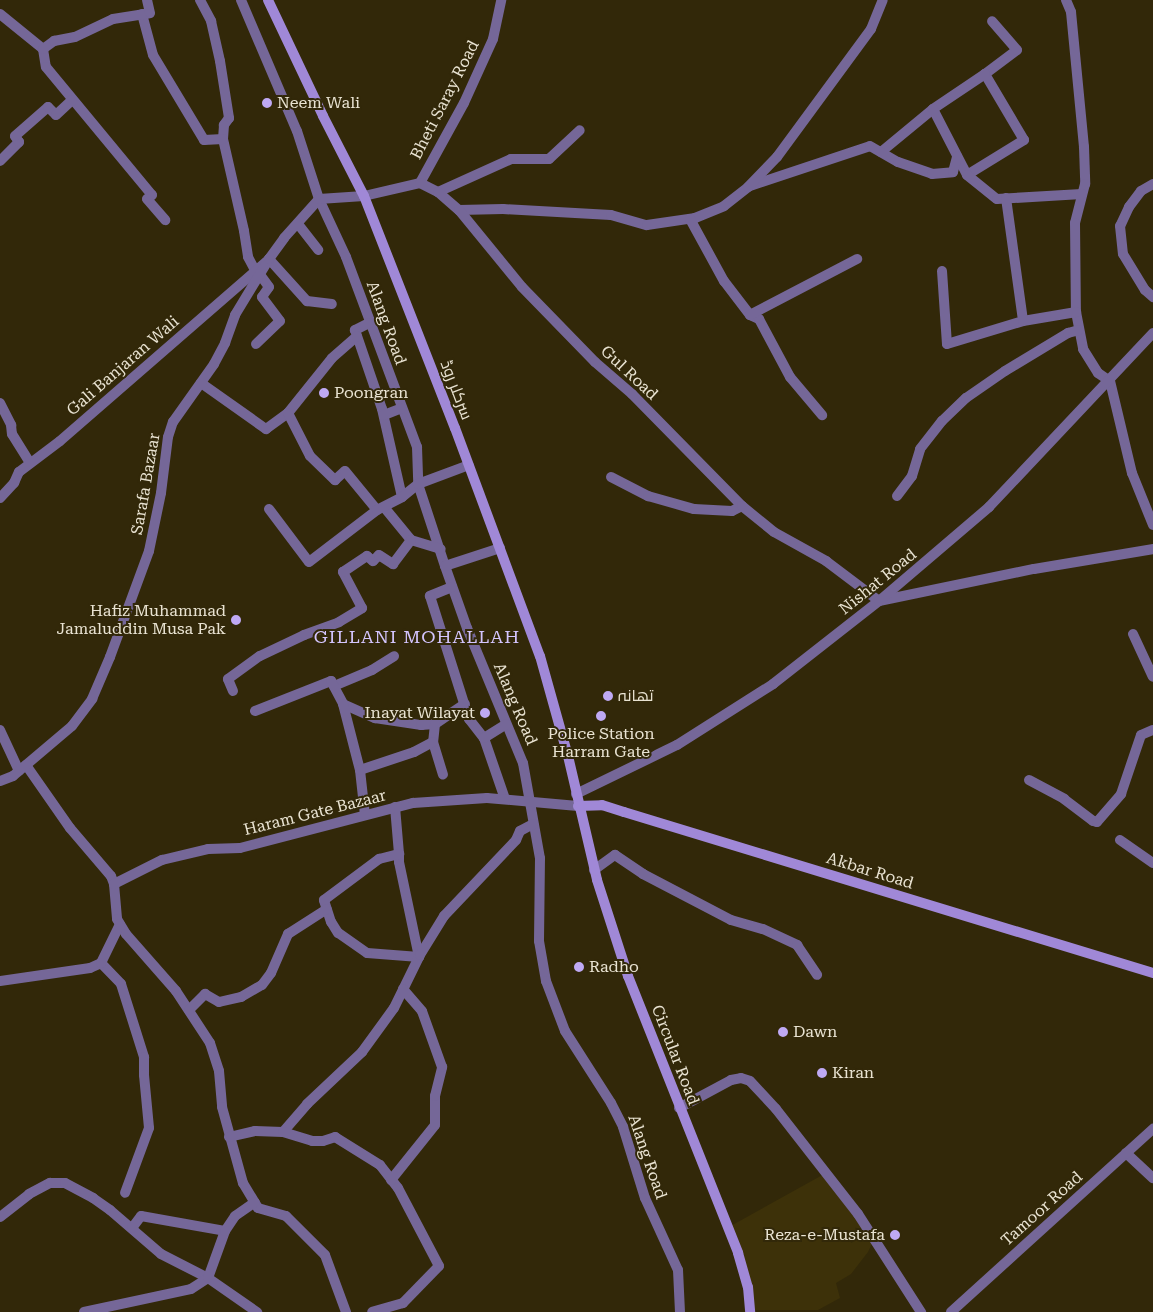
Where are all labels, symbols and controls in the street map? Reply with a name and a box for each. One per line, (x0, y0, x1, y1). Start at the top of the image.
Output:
street label: Bheti Saray Road (407, 37, 483, 163)
place label: Neem Wali (277, 93, 360, 113)
marker: Neem Wali (261, 97, 273, 109)
street label: Alang Road (362, 278, 410, 368)
street label: Gali Banjaran Wali (63, 312, 183, 420)
street label: Gul Road (596, 342, 662, 404)
street label: سرکلر روڈ (436, 358, 476, 422)
place label: Poongran (334, 383, 408, 403)
marker: Poongran (318, 387, 330, 399)
street label: Sarafa Bazaar (128, 432, 164, 536)
street label: Nishat Road (836, 545, 920, 619)
place label: Hafiz Muhammad Jamaluddin Musa Pak (56, 601, 226, 639)
marker: Hafiz Muhammad Jamaluddin Musa Pak (230, 614, 242, 626)
district label: GILLANI MOHALLAH (312, 626, 522, 648)
street label: Alang Road (489, 660, 541, 748)
place label: تھانہ (618, 686, 654, 706)
marker: تھانہ (602, 690, 614, 702)
place label: Inayat Wilayat (365, 703, 475, 723)
marker: Inayat Wilayat (479, 707, 491, 719)
marker: Police Station Harram Gate (595, 710, 607, 722)
place label: Police Station Harram Gate (547, 724, 655, 762)
street label: Haram Gate Bazaar (242, 786, 388, 840)
street label: Akbar Road (824, 849, 916, 893)
place label: Radho (589, 957, 639, 977)
marker: Radho (573, 961, 585, 973)
street label: Circular Road (647, 1002, 703, 1108)
place label: Dawn (793, 1022, 837, 1042)
marker: Dawn (777, 1026, 789, 1038)
place label: Kiran (832, 1063, 874, 1083)
marker: Kiran (816, 1067, 828, 1079)
street label: Alang Road (624, 1112, 670, 1202)
street label: Tamoor Road (997, 1168, 1087, 1250)
place label: Reza-e-Mustafa (764, 1225, 885, 1245)
marker: Reza-e-Mustafa (889, 1229, 901, 1241)

